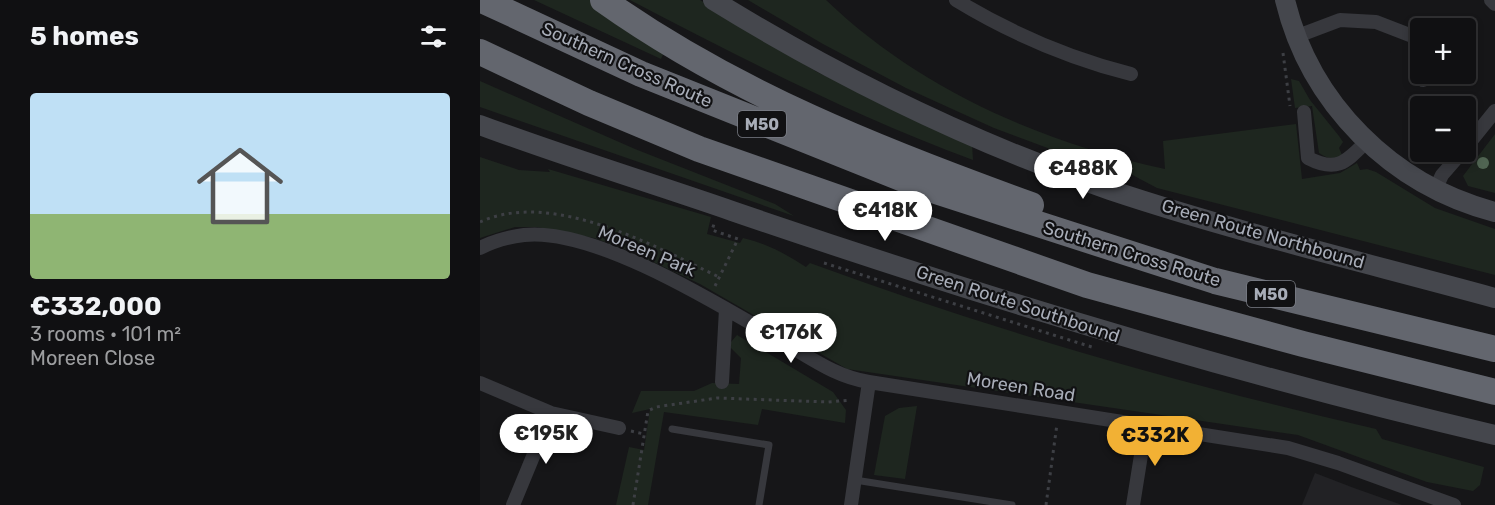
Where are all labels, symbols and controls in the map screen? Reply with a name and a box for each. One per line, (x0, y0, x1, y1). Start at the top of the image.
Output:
street label: Southern Cross Route (538, 17, 716, 113)
map controls (1410, 18, 1476, 162)
button: + (1410, 18, 1476, 84)
icon: filters (417, 20, 450, 53)
text: 5 homes (30, 21, 139, 52)
button: − (1410, 96, 1476, 162)
road number: M50 (738, 111, 786, 137)
icon: home (186, 132, 294, 240)
pin: €488K (1041, 149, 1125, 200)
text: €488K (1048, 156, 1118, 180)
pin: €418K (843, 191, 927, 242)
street label: Green Route Northbound (1159, 194, 1367, 274)
text: €418K (852, 198, 918, 222)
street label: Southern Cross Route (1041, 217, 1223, 291)
street label: Moreen Park (595, 221, 700, 282)
street label: Green Route Southbound (913, 261, 1123, 347)
road number: M50 (1247, 281, 1295, 307)
text: €332,000 (30, 291, 162, 322)
pin: €176K (749, 313, 833, 364)
text: €176K (760, 320, 822, 344)
text: 3 rooms · 101 m² (30, 322, 181, 346)
text: Moreen Close (30, 346, 155, 370)
street label: Moreen Road (965, 368, 1077, 406)
pin: €195K (504, 414, 588, 465)
pin: €332K (1113, 416, 1197, 467)
text: €195K (514, 421, 578, 445)
text: €332K (1121, 423, 1189, 447)

